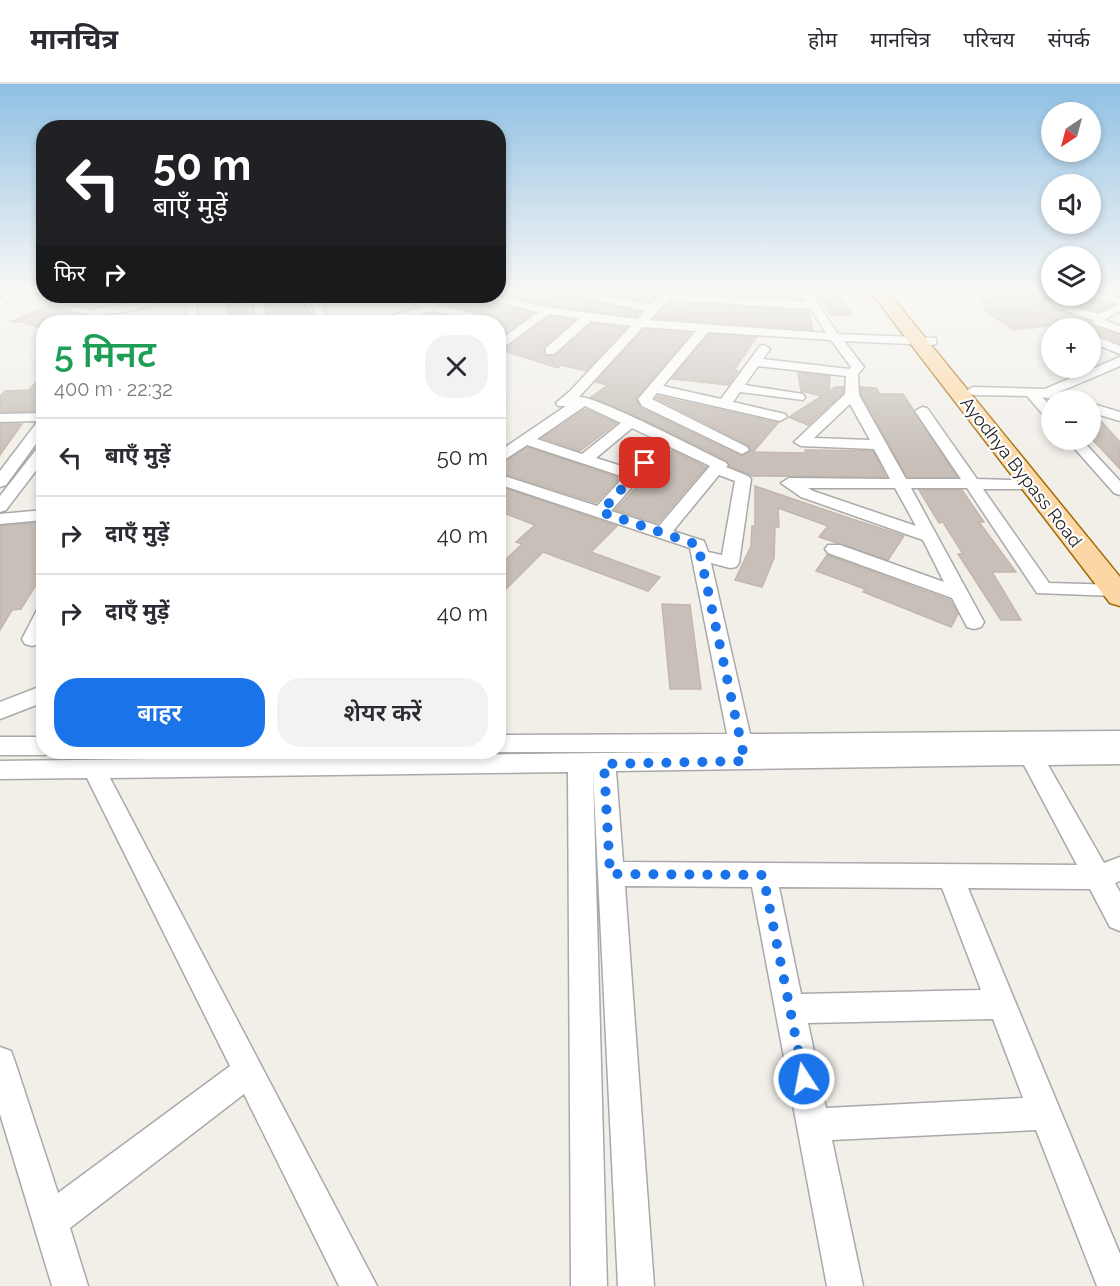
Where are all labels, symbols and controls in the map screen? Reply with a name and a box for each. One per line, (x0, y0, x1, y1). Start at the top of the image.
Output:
text: मानचित्र (30, 23, 118, 56)
text: होम (808, 27, 837, 52)
text: मानचित्र (870, 27, 930, 52)
text: परिचय (963, 27, 1015, 52)
text: संपर्क (1048, 27, 1090, 52)
north arrow (1041, 102, 1101, 162)
map controls (1041, 102, 1101, 450)
text: 50 m (153, 141, 251, 190)
icon: left (54, 144, 132, 222)
button: sound (1041, 174, 1101, 234)
text: बाएँ मुड़ें (153, 191, 228, 222)
button: layers (1041, 246, 1101, 306)
icon: right (98, 258, 131, 291)
text: फिर (54, 260, 86, 286)
button: + (1041, 318, 1101, 378)
text: 5 मिनट (54, 333, 156, 375)
button: close (425, 335, 488, 398)
text: 400 m · 22:32 (54, 377, 173, 401)
button: − (1041, 390, 1101, 450)
street label: Ayodhya Bypass Road (956, 392, 1087, 551)
pin (619, 437, 670, 488)
icon: left (54, 441, 87, 474)
text: बाएँ मुड़ें (105, 442, 171, 468)
text: 50 m (437, 444, 488, 470)
icon: arrive (628, 446, 661, 479)
icon: right (54, 519, 87, 552)
text: दाएँ मुड़ें (105, 520, 169, 546)
text: 40 m (437, 522, 488, 548)
icon: right (54, 597, 87, 630)
text: दाएँ मुड़ें (105, 598, 169, 624)
text: 40 m (437, 600, 488, 626)
button: बाहर (54, 678, 265, 747)
button: शेयर करें (277, 678, 488, 747)
position arrow (772, 1047, 836, 1111)

